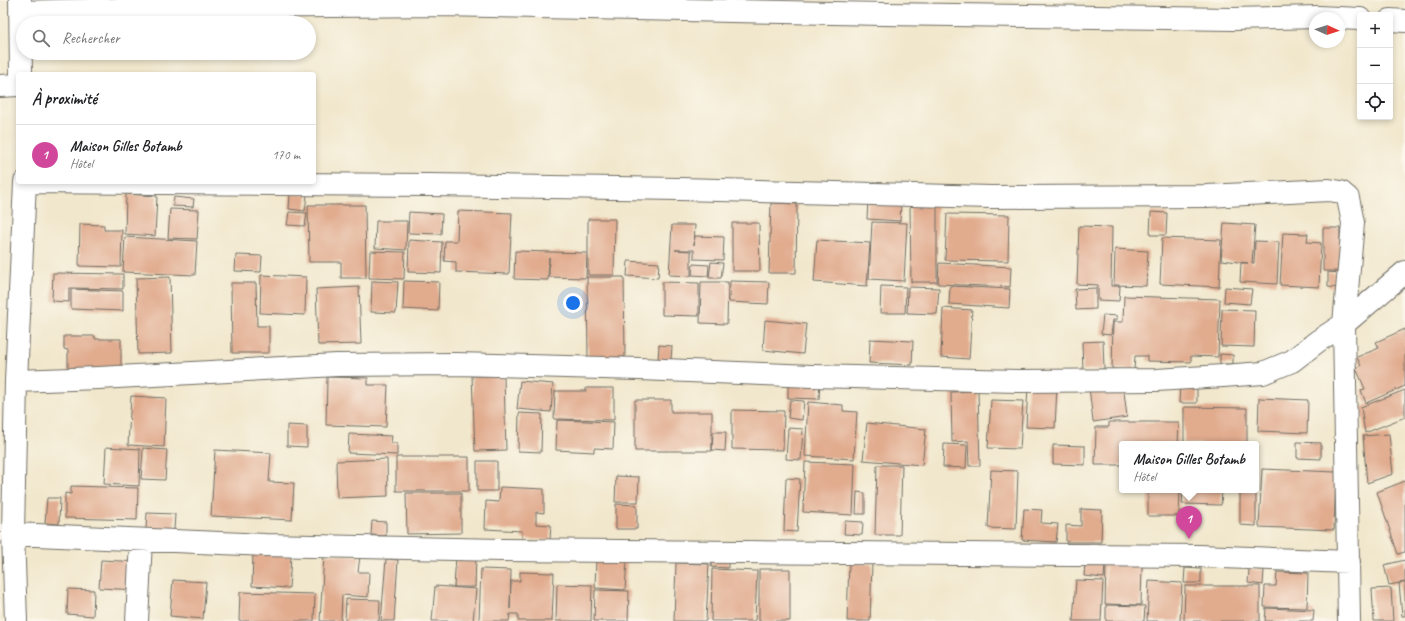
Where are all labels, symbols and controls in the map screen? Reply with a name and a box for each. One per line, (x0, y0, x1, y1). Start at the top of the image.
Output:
north arrow (1309, 12, 1345, 48)
map controls (1357, 12, 1393, 120)
button: + (1357, 12, 1393, 48)
search box (16, 16, 316, 60)
icon: search (30, 27, 52, 49)
text: Rechercher (62, 29, 120, 48)
button: − (1357, 48, 1393, 84)
button: locate (1357, 84, 1393, 120)
text: À proximité (32, 88, 97, 109)
text: Maison Gilles Botamb (70, 137, 182, 156)
text: 1 (42, 147, 48, 163)
text: 170 m (272, 147, 300, 163)
text: Hôtel (70, 156, 93, 172)
your location (563, 293, 583, 313)
popup (1119, 441, 1259, 493)
text: Maison Gilles Botamb (1133, 450, 1245, 469)
text: Hôtel (1133, 469, 1156, 485)
pin: 1 (1176, 506, 1202, 539)

